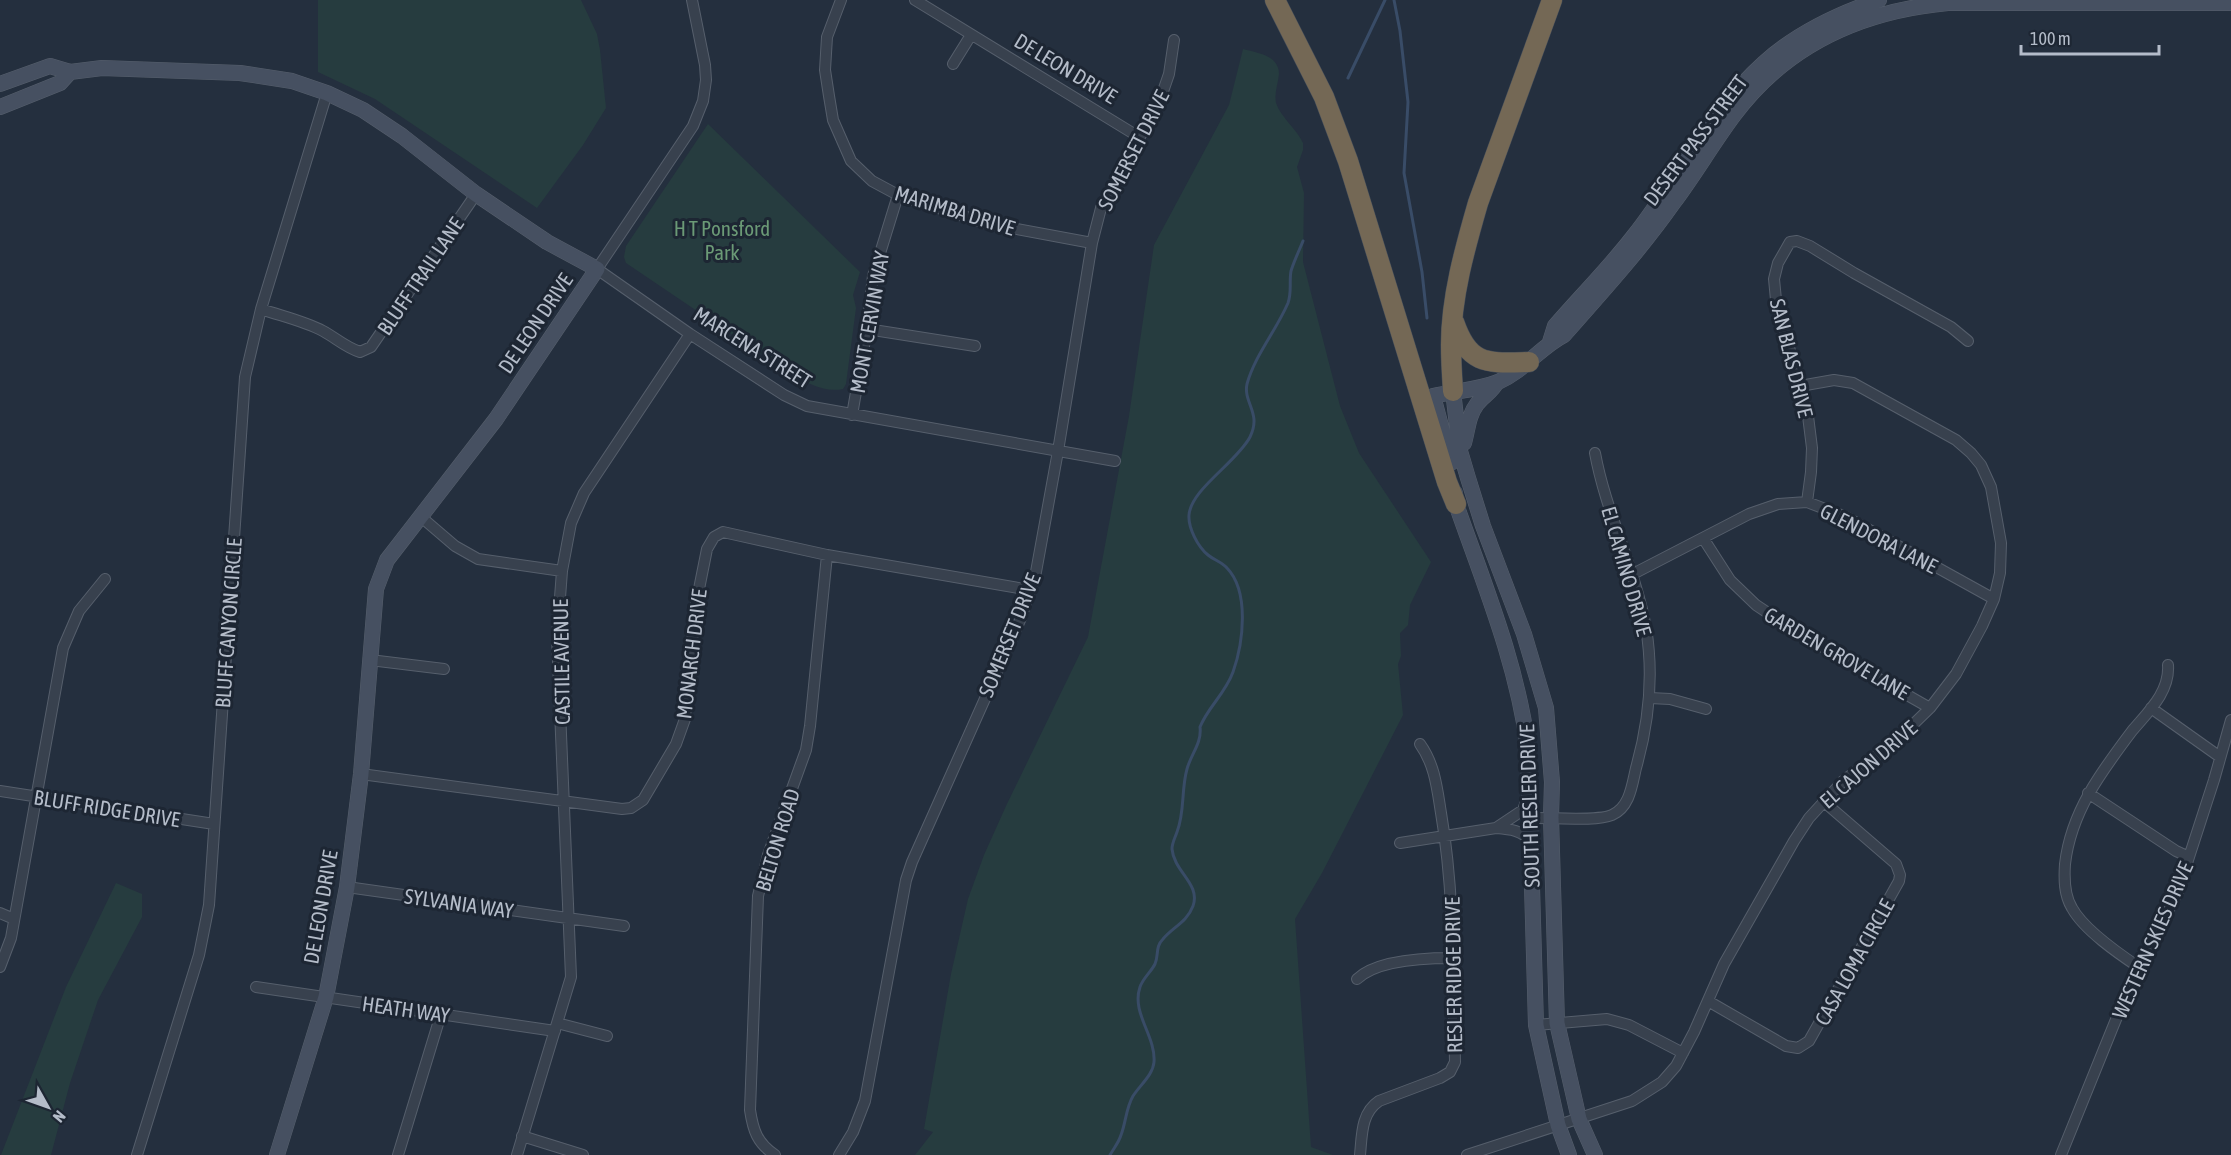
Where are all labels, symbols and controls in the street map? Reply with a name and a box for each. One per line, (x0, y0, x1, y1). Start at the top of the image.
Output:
scale bar (2021, 18, 2159, 56)
street label: DE LEON DRIVE (1011, 28, 1122, 108)
text: 100 m (2030, 28, 2071, 49)
street label: DESERT PASS STREET (1638, 70, 1752, 210)
street label: SOMERSET DRIVE (1093, 86, 1174, 214)
street label: MARIMBA DRIVE (892, 180, 1018, 240)
street label: BLUFF TRAIL LANE (372, 213, 468, 339)
park label: H T Ponsford Park (674, 216, 770, 264)
street label: MONT CERVIN WAY (845, 248, 893, 395)
street label: DE LEON DRIVE (493, 269, 577, 377)
street label: SAN BLAS DRIVE (1766, 296, 1818, 420)
street label: MARCENA STREET (690, 301, 816, 393)
street label: GLENDORA LANE (1817, 498, 1942, 578)
street label: EL CAMINO DRIVE (1597, 504, 1657, 639)
street label: BLUFF CANYON CIRCLE (210, 537, 246, 709)
street label: SOMERSET DRIVE (973, 570, 1045, 700)
street label: MONARCH DRIVE (671, 588, 711, 720)
street label: CASTILE AVENUE (548, 599, 574, 725)
street label: GARDEN GROVE LANE (1760, 602, 1914, 704)
street label: EL CAJON DRIVE (1815, 715, 1921, 813)
street label: SOUTH RESLER DRIVE (1514, 724, 1544, 888)
street label: BLUFF RIDGE DRIVE (32, 785, 182, 831)
street label: BELTON ROAD (750, 786, 804, 894)
street label: DE LEON DRIVE (298, 848, 342, 966)
street label: WESTERN SKIES DRIVE (2107, 858, 2197, 1022)
street label: SYLVANIA WAY (403, 883, 516, 923)
street label: CASA LOMA CIRCLE (1809, 895, 1899, 1029)
street label: RESLER RIDGE DRIVE (1440, 897, 1466, 1053)
street label: HEATH WAY (361, 991, 452, 1027)
north arrow (18, 1077, 78, 1137)
text: N (50, 1107, 69, 1126)

